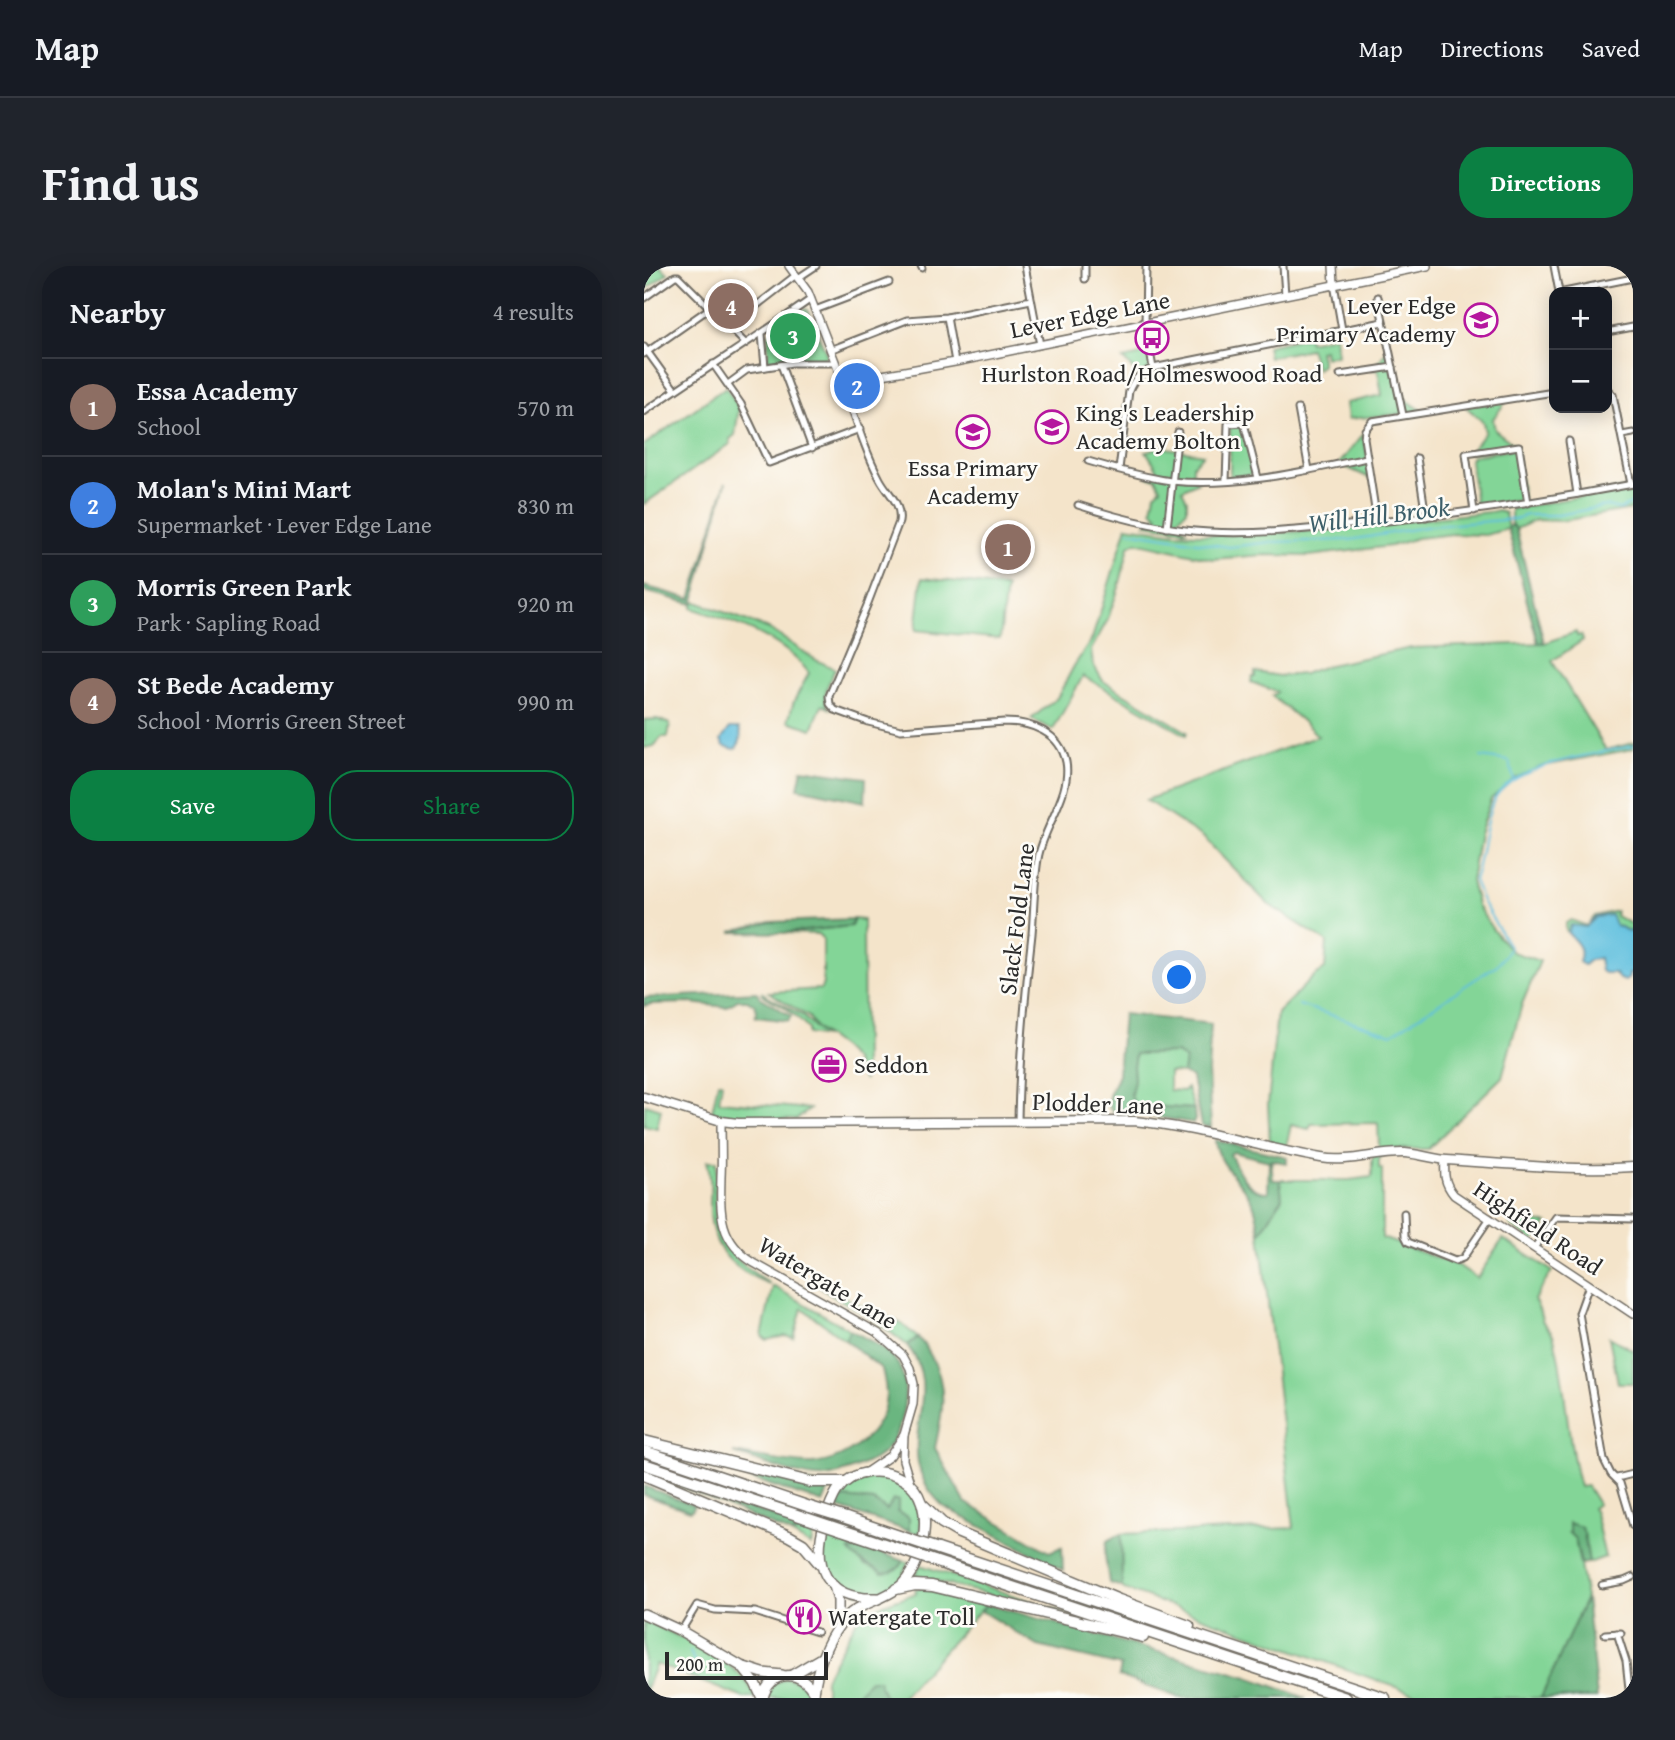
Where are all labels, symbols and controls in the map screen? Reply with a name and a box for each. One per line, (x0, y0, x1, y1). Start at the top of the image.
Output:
text: Map (35, 24, 99, 72)
text: Map (1359, 31, 1403, 66)
text: Directions (1441, 31, 1544, 66)
text: Saved (1582, 31, 1640, 66)
text: Find us (42, 146, 200, 218)
button: Directions (1459, 147, 1633, 218)
pin: 4 (708, 280, 754, 332)
street label: Lever Edge Lane (1007, 282, 1173, 347)
map controls (1549, 287, 1612, 413)
button: + (1549, 287, 1612, 350)
place label: Lever Edge Primary Academy (1276, 288, 1456, 351)
text: Nearby (70, 290, 166, 334)
text: 4 results (493, 295, 574, 328)
school or university icon: Lever Edge Primary Academy (1462, 301, 1500, 339)
pin: 3 (770, 310, 816, 362)
bus stop icon: Hurlston Road/Holmeswood Road (1133, 319, 1171, 357)
button: − (1549, 350, 1612, 413)
place label: Hurlston Road/Holmeswood Road (982, 356, 1323, 391)
pin: 2 (834, 360, 880, 412)
text: Essa Academy (137, 371, 298, 410)
text: 1 (87, 391, 99, 424)
text: 570 m (517, 391, 574, 424)
place label: King's Leadership Academy Bolton (1076, 395, 1254, 458)
school or university icon: King's Leadership Academy Bolton (1033, 408, 1071, 446)
text: School (137, 410, 201, 443)
school or university icon: Essa Primary Academy (954, 413, 992, 451)
place label: Essa Primary Academy (908, 450, 1038, 513)
text: Molan's Mini Mart (137, 469, 351, 508)
water label: Will Hill Brook (1306, 486, 1452, 543)
text: 2 (87, 489, 99, 522)
text: 830 m (517, 489, 574, 522)
text: Supermarket · Lever Edge Lane (137, 508, 432, 541)
pin: 1 (985, 521, 1031, 573)
text: Morris Green Park (137, 567, 351, 606)
text: 3 (87, 587, 99, 620)
text: 920 m (517, 587, 574, 620)
text: Park · Sapling Road (137, 606, 320, 639)
text: St Bede Academy (137, 665, 334, 704)
text: 4 (87, 685, 99, 718)
text: 990 m (517, 685, 574, 718)
text: School · Morris Green Street (137, 704, 406, 737)
button: Save (70, 770, 315, 841)
button: Share (329, 770, 574, 841)
street label: Slack Fold Lane (990, 841, 1043, 997)
your location (1162, 960, 1196, 994)
office icon: Seddon (810, 1046, 848, 1084)
place label: Seddon (854, 1047, 929, 1082)
street label: Plodder Lane (1032, 1084, 1164, 1123)
street label: Highfield Road (1467, 1171, 1610, 1284)
street label: Watergate Lane (752, 1227, 904, 1338)
restaurant icon: Watergate Toll (785, 1598, 823, 1636)
place label: Watergate Toll (828, 1599, 975, 1634)
scale bar (665, 1649, 828, 1681)
text: 200 m (676, 1650, 723, 1678)

